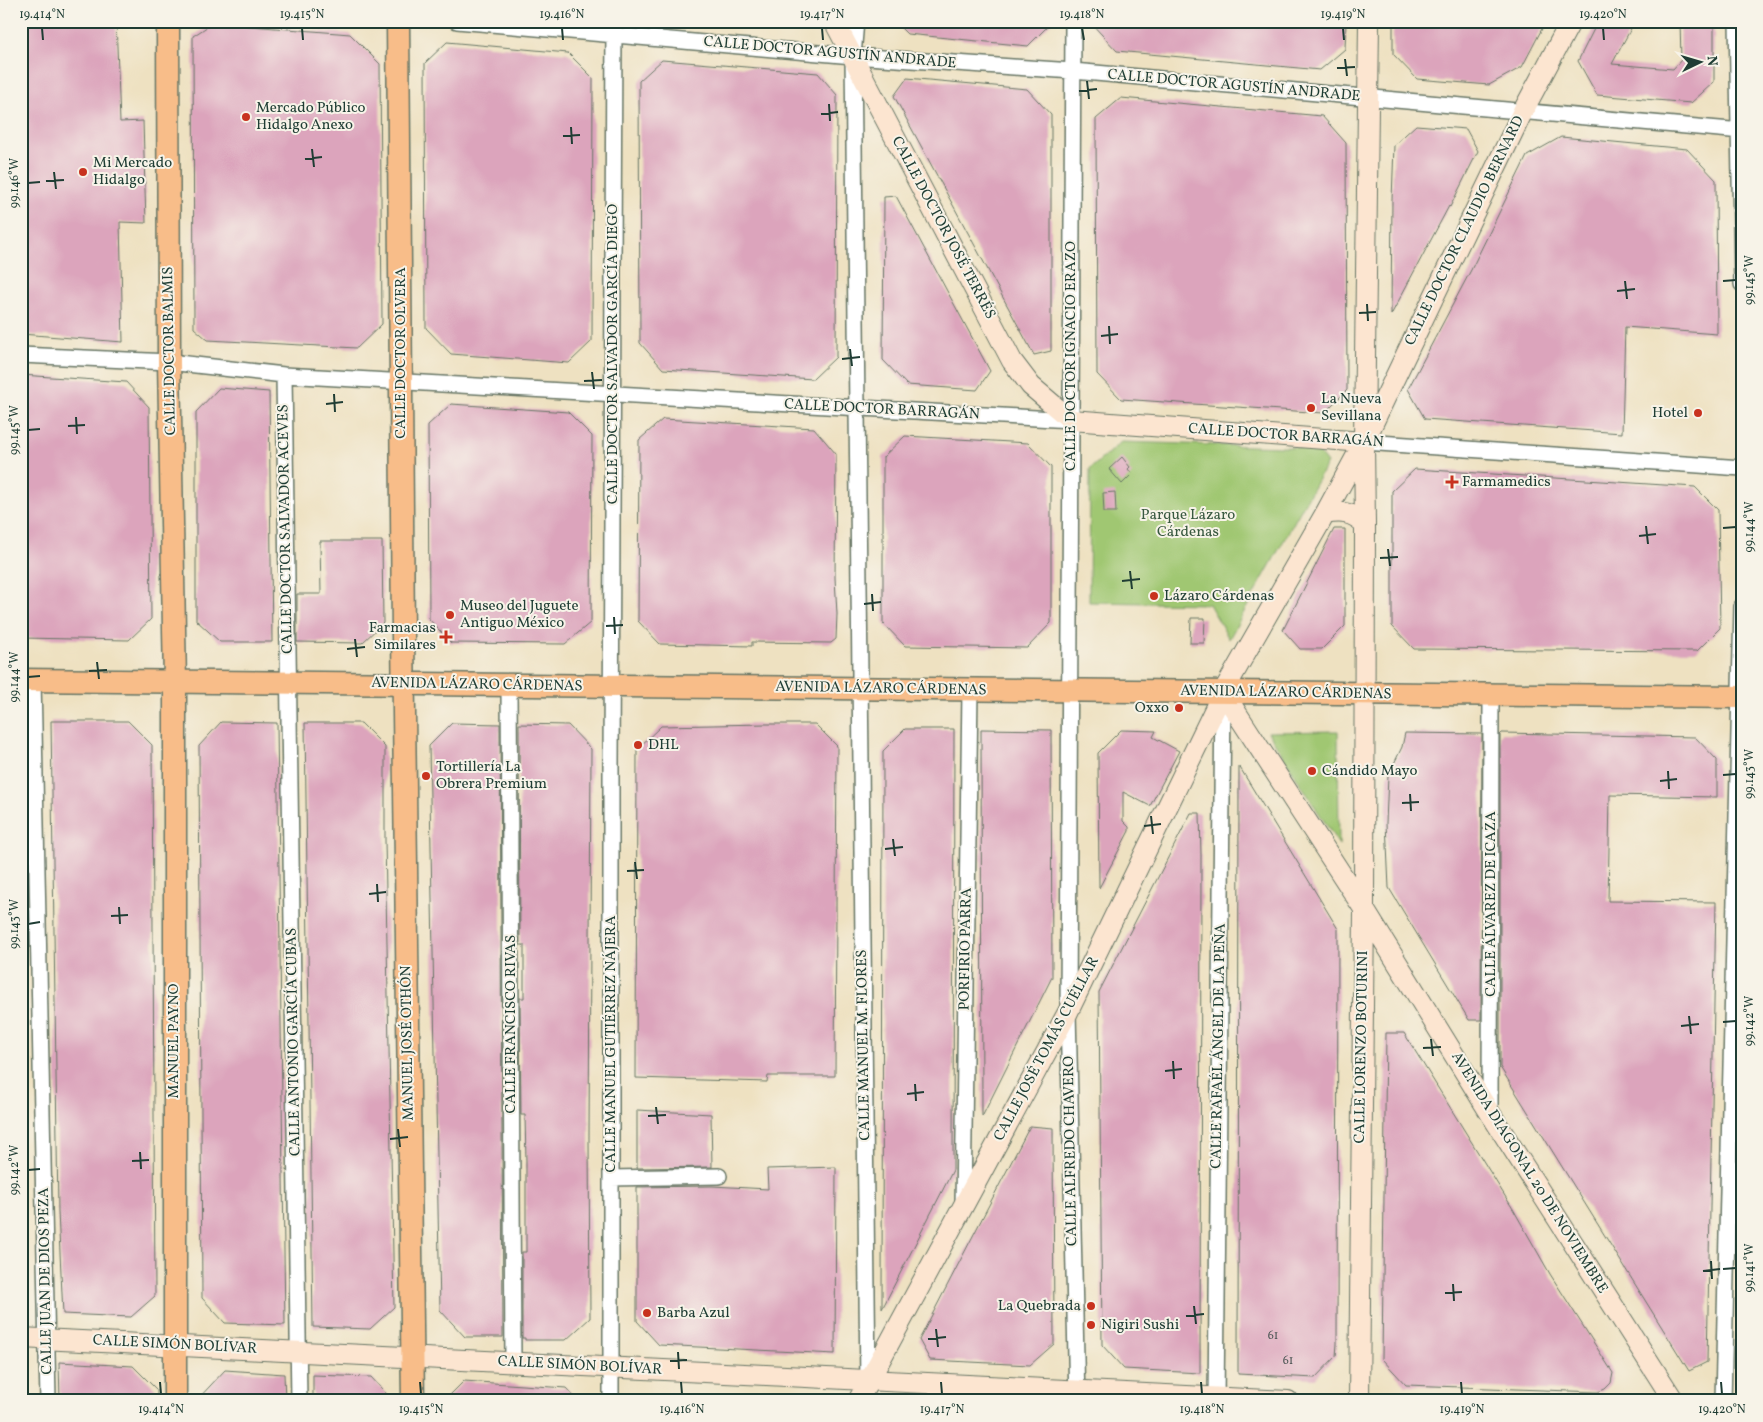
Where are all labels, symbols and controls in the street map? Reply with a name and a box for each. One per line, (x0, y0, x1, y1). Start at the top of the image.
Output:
text: 19.414°N (19, 7, 65, 23)
text: 19.415°N (280, 7, 324, 23)
text: 19.416°N (539, 7, 585, 23)
text: 19.417°N (800, 7, 844, 23)
text: 19.418°N (1059, 7, 1105, 23)
text: 19.419°N (1321, 7, 1366, 23)
text: 19.420°N (1579, 7, 1627, 23)
street label: CALLE DOCTOR AGUSTÍN ANDRADE (703, 31, 957, 75)
north arrow (1676, 38, 1726, 88)
text: N (1702, 55, 1721, 67)
street label: CALLE DOCTOR AGUSTÍN ANDRADE (1107, 64, 1361, 108)
place label: Mercado Público Hidalgo Anexo (256, 98, 366, 136)
marker: Mercado Público Hidalgo Anexo (240, 111, 252, 123)
street label: CALLE DOCTOR CLAUDIO BERNARD (1400, 113, 1530, 349)
street label: CALLE DOCTOR JOSÉ TERRÉS (886, 133, 1000, 323)
place label: Mi Mercado Hidalgo (93, 153, 172, 191)
text: 99.146°W (7, 158, 23, 208)
marker: Mi Mercado Hidalgo (77, 166, 89, 178)
street label: CALLE DOCTOR SALVADOR GARCÍA DIEGO (603, 204, 624, 504)
street label: CALLE DOCTOR IGNACIO ERAZO (1061, 241, 1082, 471)
text: 99.145°W (1742, 255, 1758, 305)
street label: CALLE DOCTOR BALMIS (158, 266, 182, 436)
street label: CALLE DOCTOR OLVERA (391, 267, 412, 439)
place label: La Nueva Sevillana (1321, 389, 1382, 427)
street label: CALLE DOCTOR BARRAGÁN (784, 394, 980, 426)
marker: La Nueva Sevillana (1305, 402, 1317, 414)
place label: Hotel (1652, 403, 1688, 424)
street label: CALLE DOCTOR SALVADOR ACEVES (273, 404, 299, 654)
text: 99.145°W (7, 405, 23, 455)
marker: Hotel (1692, 407, 1704, 419)
street label: CALLE DOCTOR BARRAGÁN (1188, 419, 1384, 453)
place label: Farmamedics (1462, 472, 1551, 493)
marker: Farmamedics (1446, 476, 1458, 488)
text: 99.144°W (1742, 501, 1758, 553)
park label: Parque Lázaro Cárdenas (1141, 505, 1235, 543)
place label: Lázaro Cárdenas (1164, 586, 1274, 607)
marker: Lázaro Cárdenas (1148, 590, 1160, 602)
place label: Museo del Juguete Antiguo México (460, 596, 579, 634)
marker: Museo del Juguete Antiguo México (444, 609, 456, 621)
place label: Farmacias Similares (369, 618, 436, 656)
marker: Farmacias Similares (440, 631, 452, 643)
text: 99.144°W (7, 651, 23, 703)
street label: AVENIDA LÁZARO CÁRDENAS (371, 673, 583, 697)
street label: AVENIDA LÁZARO CÁRDENAS (775, 677, 987, 701)
street label: AVENIDA LÁZARO CÁRDENAS (1180, 681, 1392, 705)
place label: Oxxo (1135, 698, 1169, 719)
marker: Oxxo (1173, 702, 1185, 714)
place label: DHL (648, 735, 679, 756)
marker: DHL (632, 739, 644, 751)
text: 99.143°W (1742, 749, 1758, 799)
place label: Tortillería La Obrera Premium (436, 757, 547, 795)
place label: Cándido Mayo (1322, 761, 1418, 782)
marker: Cándido Mayo (1306, 765, 1318, 777)
marker: Tortillería La Obrera Premium (420, 770, 432, 782)
street label: CALLE ÁLVAREZ DE ICAZA (1481, 811, 1502, 997)
street label: PORFIRIO PARRA (954, 887, 978, 1011)
text: 99.143°W (7, 899, 23, 949)
street label: CALLE MANUEL GUTIÉRREZ NÁJERA (601, 915, 622, 1173)
street label: CALLE RAFAÉL ÁNGEL DE LA PEÑA (1206, 923, 1232, 1169)
street label: CALLE ANTONIO GARCÍA CUBAS (282, 928, 306, 1156)
street label: CALLE FRANCISCO RIVAS (501, 935, 522, 1113)
street label: CALLE MANUEL M. FLORES (852, 949, 876, 1141)
street label: CALLE LORENZO BOTURINI (1350, 950, 1374, 1144)
street label: CALLE JOSÉ TOMÁS CUÉLLAR (989, 953, 1105, 1145)
street label: MANUEL JOSÉ OTHÓN (396, 965, 420, 1121)
street label: MANUEL PAYNO (164, 983, 185, 1099)
text: 99.142°W (1742, 996, 1758, 1046)
street label: AVENIDA DIAGONAL 20 DE NOVIEMBRE (1446, 1048, 1612, 1298)
street label: CALLE ALFREDO CHAVERO (1059, 1056, 1083, 1246)
text: 99.142°W (7, 1145, 23, 1195)
street label: CALLE JUAN DE DIOS PEZA (34, 1187, 58, 1375)
text: 99.141°W (1742, 1243, 1758, 1293)
place label: La Quebrada (998, 1296, 1081, 1317)
marker: La Quebrada (1085, 1300, 1097, 1312)
place label: Barba Azul (657, 1303, 730, 1324)
marker: Barba Azul (641, 1307, 653, 1319)
place label: Nigiri Sushi (1101, 1315, 1179, 1336)
marker: Nigiri Sushi (1085, 1319, 1097, 1331)
house number: 61 (1268, 1328, 1278, 1344)
street label: CALLE SIMÓN BOLÍVAR (92, 1330, 258, 1360)
street label: CALLE SIMÓN BOLÍVAR (497, 1351, 663, 1381)
house number: 61 (1283, 1353, 1293, 1369)
text: 19.414°N (138, 1402, 184, 1418)
text: 19.415°N (399, 1402, 443, 1418)
text: 19.416°N (659, 1402, 705, 1418)
text: 19.417°N (920, 1402, 964, 1418)
text: 19.418°N (1179, 1402, 1225, 1418)
text: 19.419°N (1440, 1402, 1485, 1418)
text: 19.420°N (1698, 1402, 1746, 1418)

